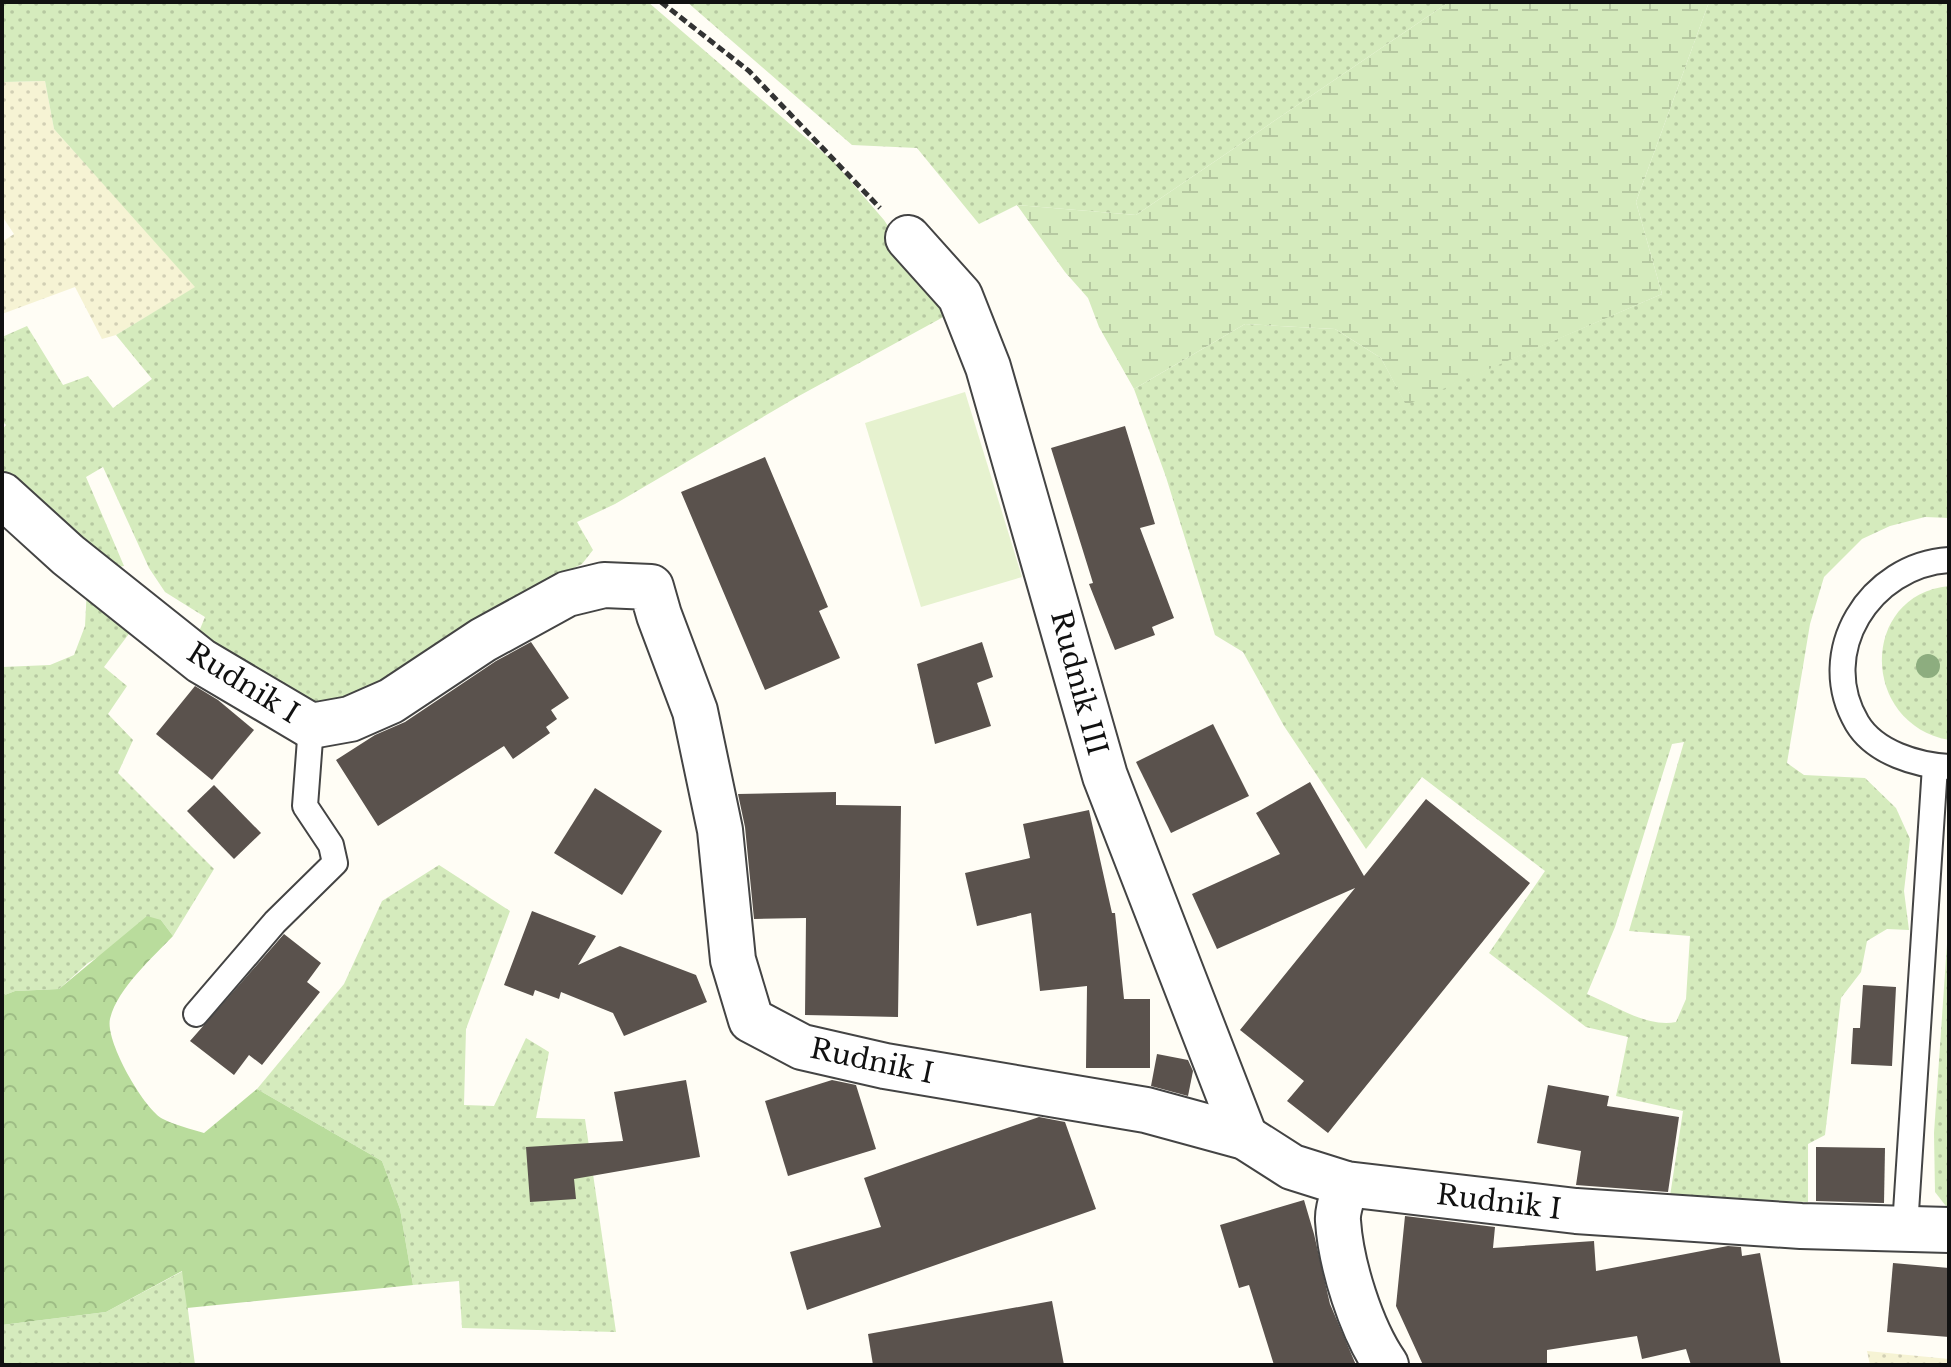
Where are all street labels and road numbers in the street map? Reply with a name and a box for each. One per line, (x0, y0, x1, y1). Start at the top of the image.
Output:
street label: Rudnik III (1043, 607, 1115, 759)
street label: Rudnik I (181, 635, 305, 731)
street label: Rudnik I (807, 1031, 937, 1091)
street label: Rudnik I (1435, 1177, 1563, 1227)

